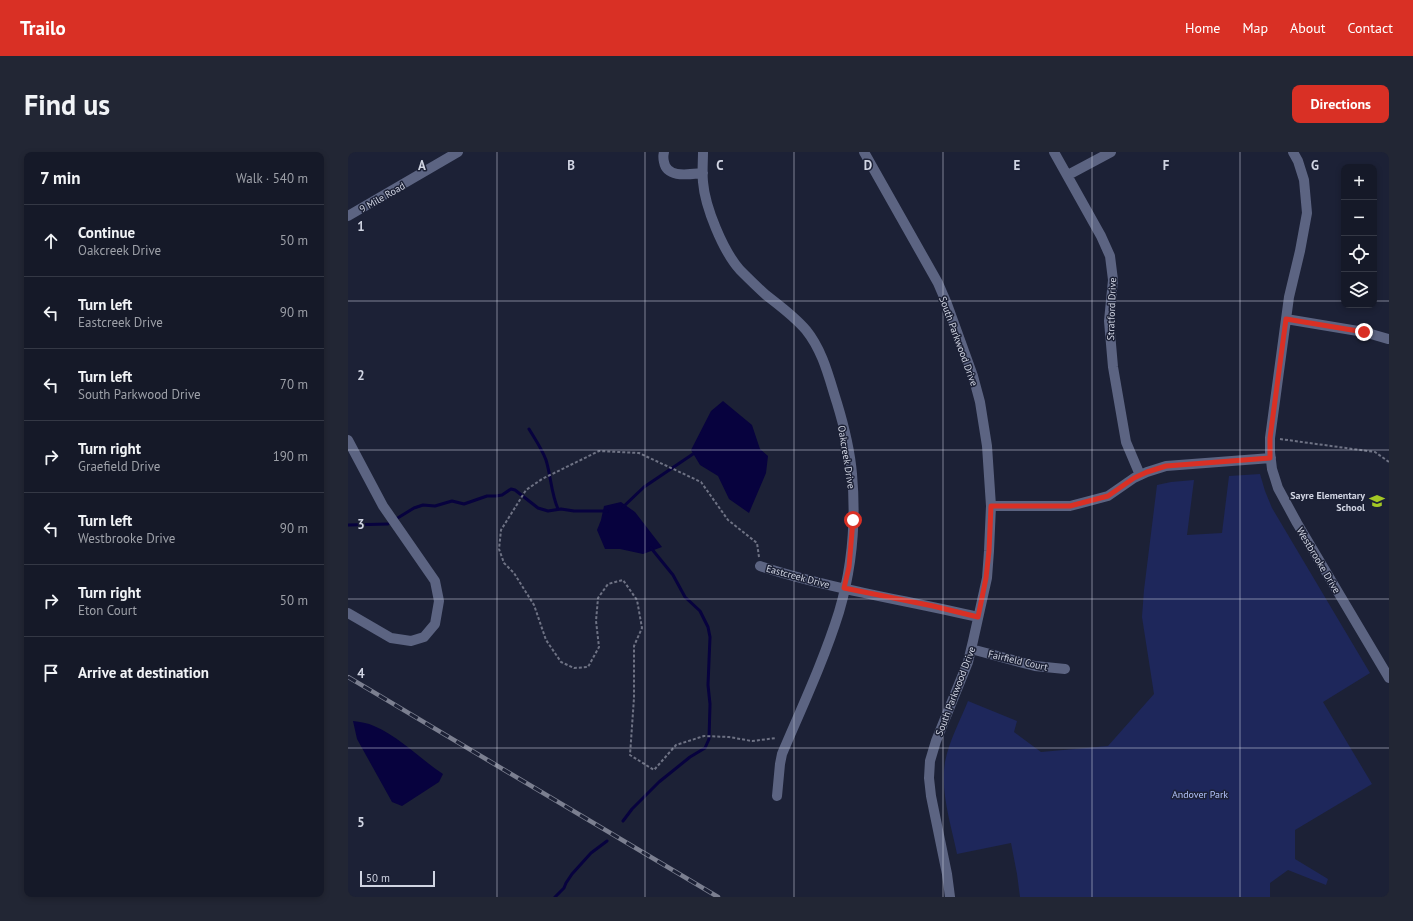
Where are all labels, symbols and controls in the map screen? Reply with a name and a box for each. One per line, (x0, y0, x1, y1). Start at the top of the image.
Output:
text: Trailo (20, 16, 66, 40)
text: Home (1185, 19, 1220, 37)
text: Map (1242, 19, 1268, 37)
text: About (1290, 19, 1326, 37)
text: Contact (1348, 19, 1393, 37)
button: Directions (1292, 85, 1389, 123)
text: Find us (24, 86, 110, 123)
text: A (418, 157, 426, 174)
text: B (567, 157, 575, 174)
text: C (716, 157, 724, 174)
text: D (864, 157, 872, 174)
text: E (1014, 157, 1021, 174)
text: F (1163, 157, 1170, 174)
text: G (1311, 157, 1319, 174)
map controls (1341, 164, 1377, 308)
button: + (1341, 164, 1377, 200)
text: 7 min (40, 167, 81, 189)
text: Walk · 540 m (236, 170, 308, 187)
street label: 9 Mile Road (357, 179, 407, 216)
button: − (1341, 200, 1377, 236)
text: 1 (357, 218, 365, 235)
text: Continue (78, 223, 135, 242)
icon: ahead (40, 230, 62, 252)
text: 50 m (280, 232, 308, 249)
button: locate (1341, 236, 1377, 272)
text: Oakcreek Drive (78, 242, 161, 259)
button: layers (1341, 272, 1377, 308)
street label: Stratford Drive (1104, 277, 1119, 341)
text: Turn left (78, 295, 132, 314)
street label: South Parkwood Drive (936, 295, 981, 388)
icon: left (40, 302, 62, 324)
text: 90 m (280, 304, 308, 321)
text: Eastcreek Drive (78, 314, 163, 331)
route end (1355, 323, 1373, 341)
text: Turn left (78, 367, 132, 386)
text: 2 (357, 367, 365, 384)
icon: left (40, 374, 62, 396)
text: 70 m (280, 376, 308, 393)
text: South Parkwood Drive (78, 386, 201, 403)
street label: Oakcreek Drive (835, 424, 858, 490)
text: Turn right (78, 439, 141, 458)
icon: right (40, 446, 62, 468)
text: 190 m (273, 448, 308, 465)
text: Graefield Drive (78, 458, 160, 475)
place label: Sayre Elementary School (1290, 489, 1365, 514)
school or university icon: Sayre Elementary School (1368, 492, 1386, 510)
text: Turn left (78, 511, 132, 530)
route start (844, 511, 862, 529)
text: 3 (357, 516, 365, 533)
icon: left (40, 518, 62, 540)
text: 90 m (280, 520, 308, 537)
street label: Westbrooke Drive (1294, 525, 1343, 596)
text: Westbrooke Drive (78, 530, 175, 547)
street label: Eastcreek Drive (765, 562, 831, 591)
text: Turn right (78, 583, 141, 602)
icon: right (40, 590, 62, 612)
text: 50 m (280, 592, 308, 609)
text: Eton Court (78, 602, 137, 619)
street label: South Parkwood Drive (932, 645, 978, 738)
street label: Fairfield Court (987, 647, 1050, 674)
icon: arrive (40, 662, 62, 684)
text: Arrive at destination (78, 663, 209, 682)
text: 4 (357, 665, 365, 682)
park label: Andover Park (1172, 788, 1228, 801)
text: 5 (357, 814, 365, 831)
scale bar (360, 869, 435, 888)
text: 50 m (366, 871, 390, 885)

